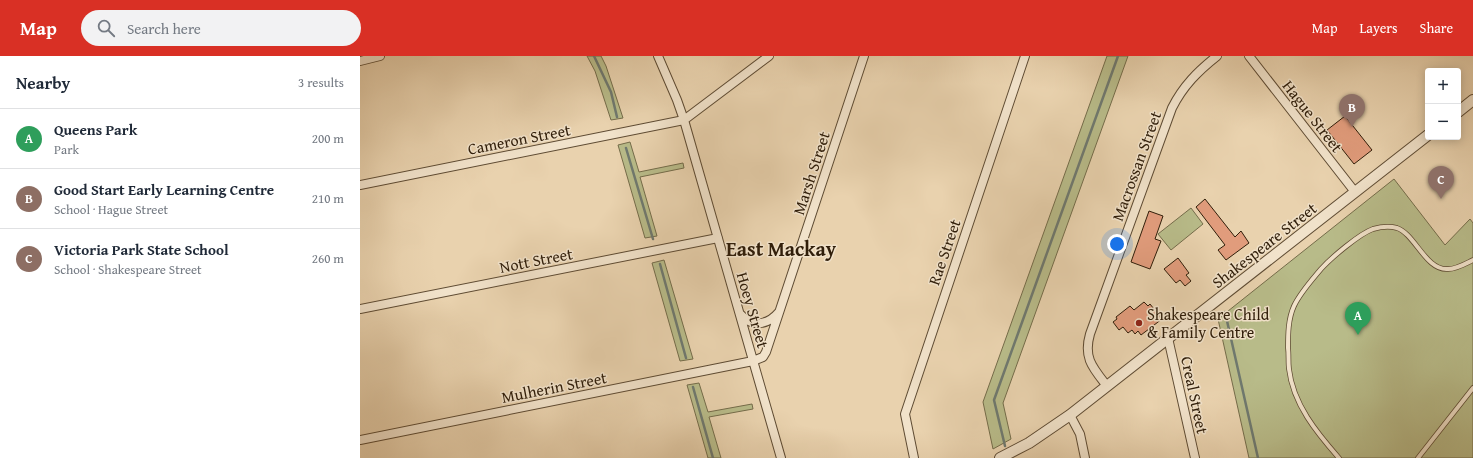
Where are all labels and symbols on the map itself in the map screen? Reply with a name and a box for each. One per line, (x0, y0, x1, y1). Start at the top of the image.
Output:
street label: Hague Street (1277, 75, 1349, 158)
pin: B (1339, 94, 1365, 127)
street label: Macrossan Street (1105, 107, 1167, 224)
street label: Cameron Street (465, 117, 573, 161)
street label: Marsh Street (786, 128, 836, 218)
pin: C (1428, 166, 1454, 199)
street label: Shakespeare Street (1206, 196, 1322, 294)
street label: Rae Street (922, 215, 967, 288)
district label: East Mackay (726, 234, 837, 263)
your location (1107, 234, 1127, 254)
street label: Nott Street (497, 241, 575, 279)
street label: Hoey Street (731, 269, 775, 351)
place label: Shakespeare Child & Family Centre (1147, 302, 1270, 344)
pin: A (1345, 302, 1371, 335)
marker: Shakespeare Child & Family Centre (1134, 318, 1144, 328)
street label: Creal Street (1175, 354, 1215, 436)
street label: Mulherin Street (499, 365, 609, 409)

